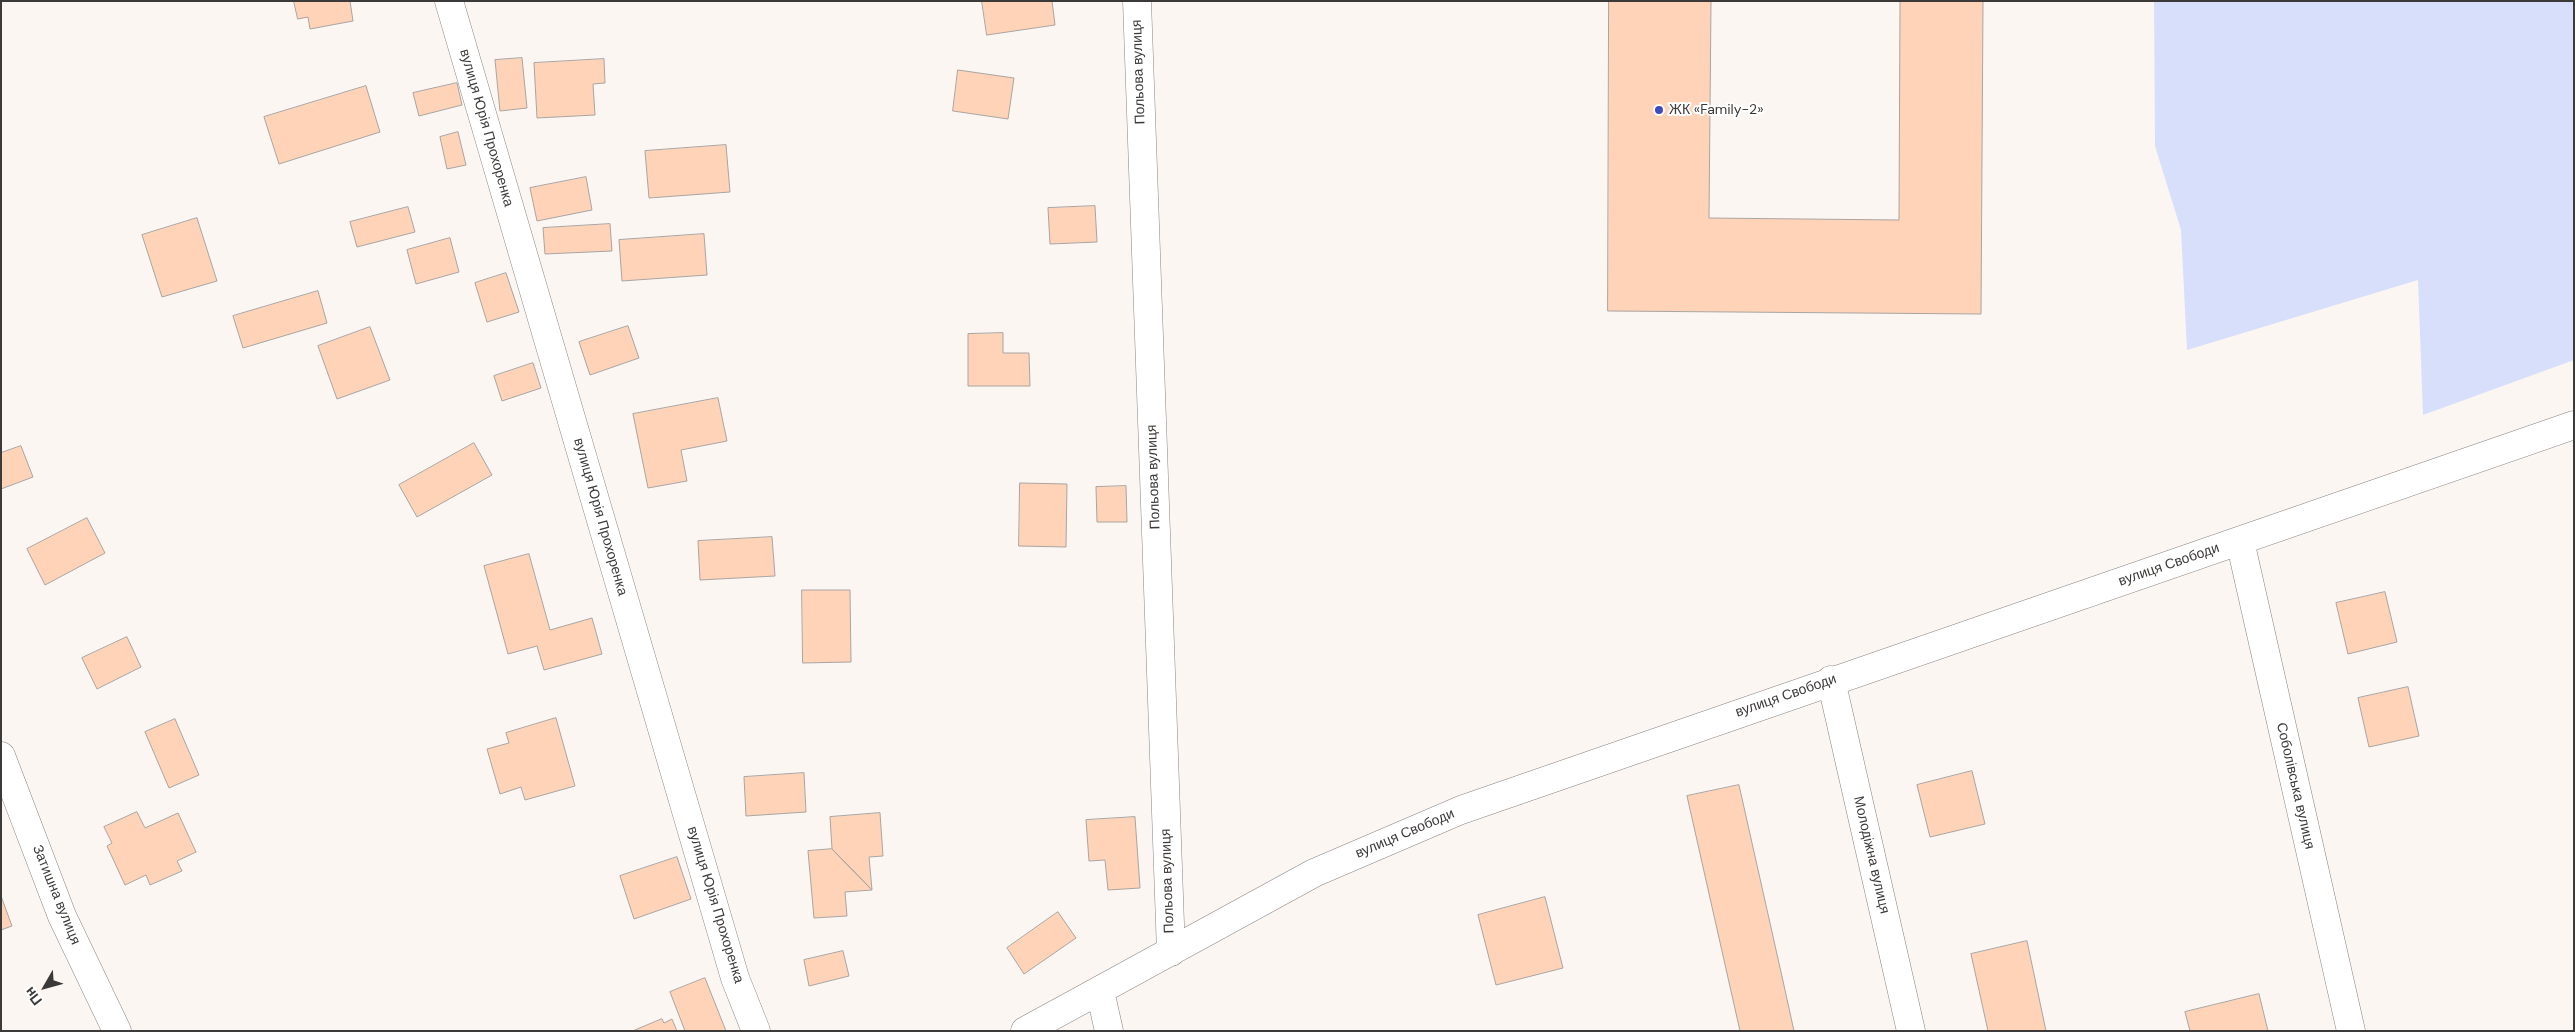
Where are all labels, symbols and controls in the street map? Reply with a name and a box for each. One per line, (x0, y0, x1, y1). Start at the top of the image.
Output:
street label: Польова вулиця (1129, 19, 1149, 125)
street label: вулиця Юрія Прохоренка (455, 47, 517, 209)
place label: ЖК «Family-2» (1669, 102, 1763, 118)
marker: ЖК «Family-2» (1653, 104, 1665, 116)
street label: Польова вулиця (1144, 424, 1164, 530)
street label: вулиця Юрія Прохоренка (569, 436, 631, 598)
street label: вулиця Свободи (2116, 540, 2222, 590)
street label: вулиця Свободи (1733, 671, 1839, 721)
street label: Соболівська вулиця (2272, 721, 2318, 851)
street label: Молодіжна вулиця (1849, 794, 1893, 916)
street label: вулиця Свободи (1353, 806, 1457, 862)
street label: вулиця Юрія Прохоренка (683, 825, 747, 985)
street label: Польова вулиця (1158, 828, 1178, 934)
street label: Затишна вулиця (28, 843, 84, 947)
north arrow (20, 962, 70, 1012)
text: Пн (20, 983, 46, 1009)

